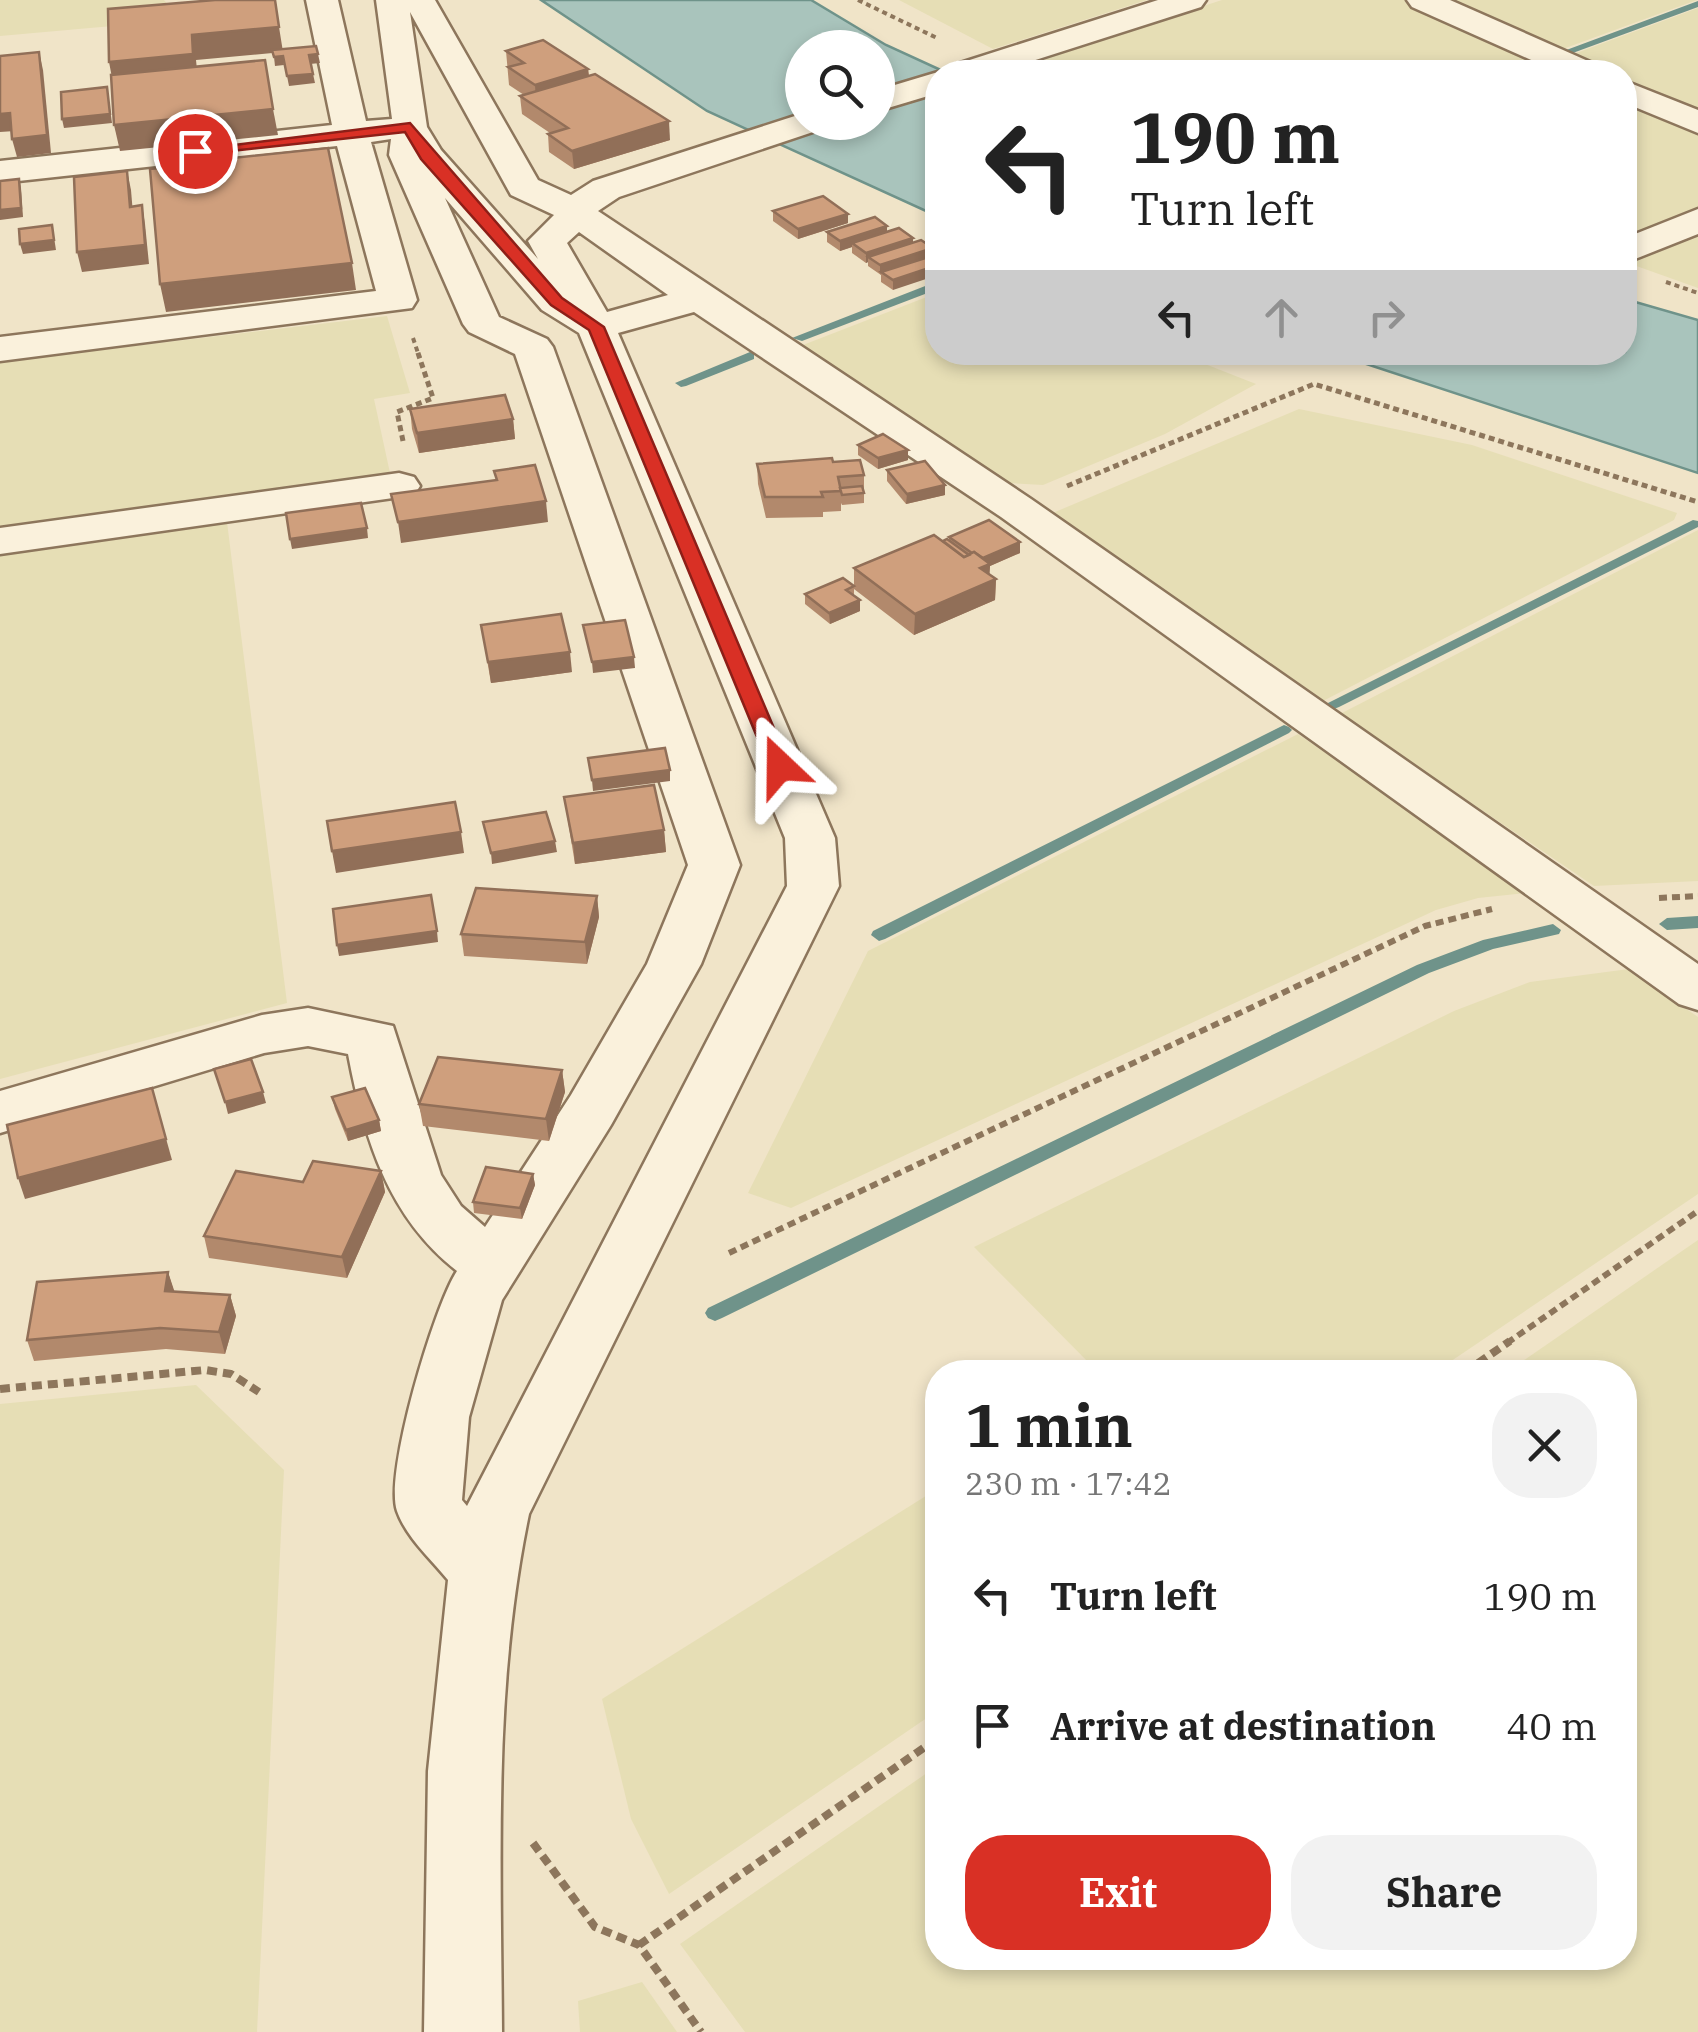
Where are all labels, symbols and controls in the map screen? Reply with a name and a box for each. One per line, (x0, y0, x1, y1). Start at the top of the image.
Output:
map controls (785, 30, 895, 140)
button: search (785, 30, 895, 140)
text: 190 m (1130, 91, 1340, 182)
icon: left (965, 100, 1095, 230)
pin (153, 109, 238, 194)
icon: arrive (168, 124, 223, 179)
text: Turn left (1130, 179, 1314, 237)
icon: left (1149, 290, 1204, 345)
icon: ahead (1254, 290, 1309, 345)
icon: right (1359, 290, 1414, 345)
position arrow (728, 714, 832, 818)
text: 1 min (965, 1385, 1133, 1464)
button: close (1492, 1393, 1597, 1498)
text: 230 m · 17:42 (965, 1462, 1172, 1504)
icon: left (965, 1568, 1020, 1623)
text: Turn left (1050, 1571, 1217, 1620)
text: 190 m (1484, 1571, 1597, 1620)
icon: arrive (965, 1698, 1020, 1753)
text: Arrive at destination (1050, 1701, 1436, 1750)
text: 40 m (1506, 1701, 1597, 1750)
button: Exit (965, 1835, 1271, 1950)
button: Share (1291, 1835, 1597, 1950)

